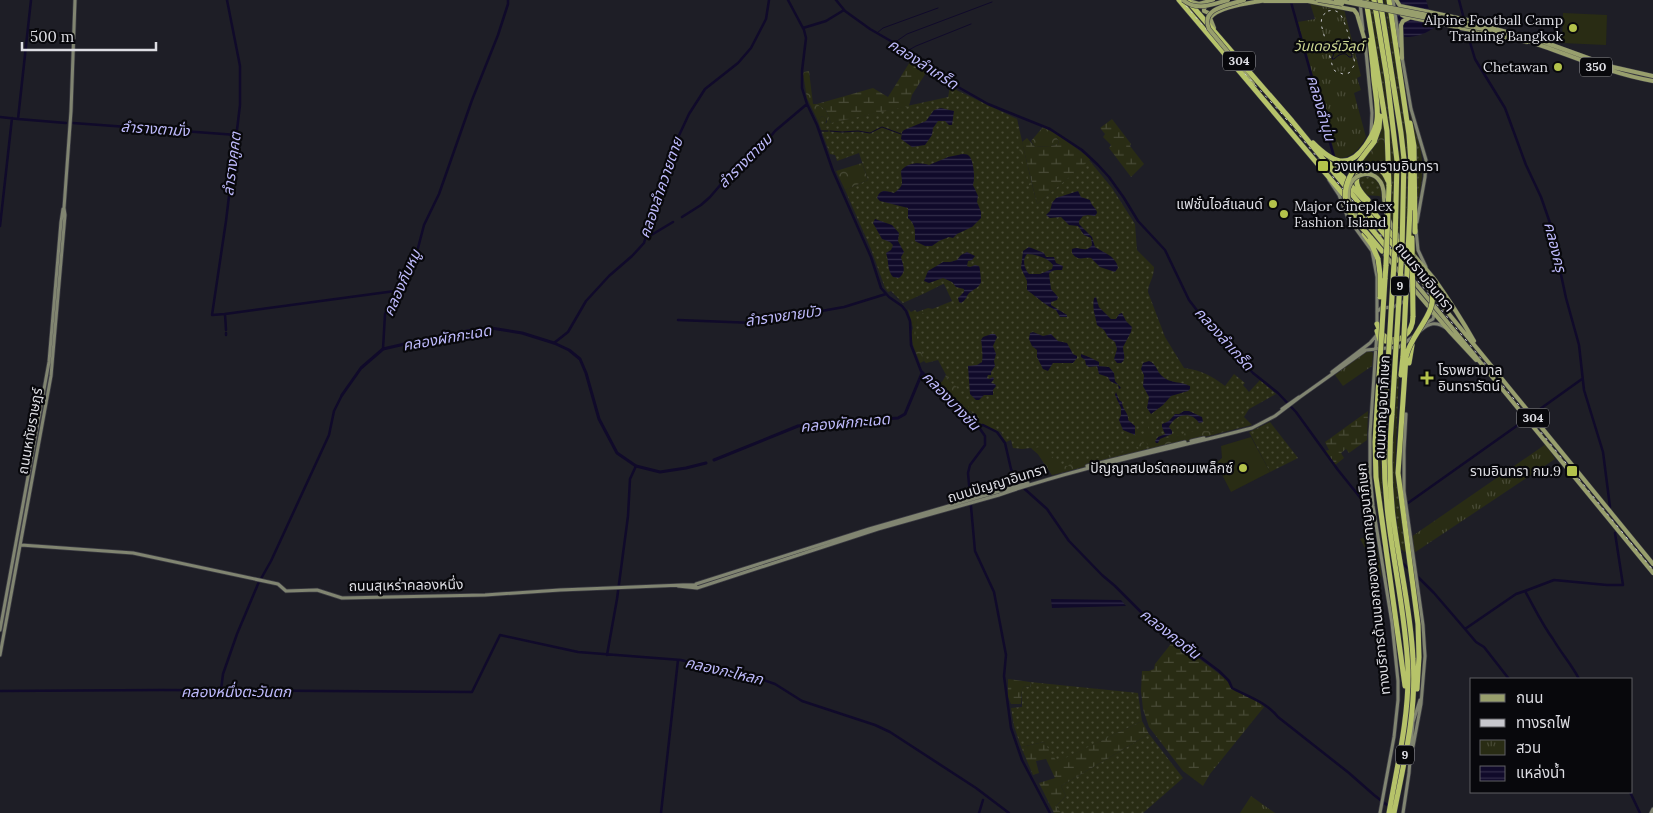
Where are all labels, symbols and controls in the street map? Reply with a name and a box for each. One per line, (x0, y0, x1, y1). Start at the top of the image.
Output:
place label: Alpine Football Camp Training Bangkok (1424, 11, 1563, 45)
scale bar (22, 20, 156, 52)
marker: Alpine Football Camp Training Bangkok (1567, 22, 1579, 34)
text: 500 m (30, 27, 74, 46)
water label: คลองลำเกร็ด (885, 34, 962, 93)
park label: วันเดอร์เวิลด์ (1294, 37, 1367, 55)
road number: 304 (1223, 51, 1255, 70)
place label: Chetawan (1483, 58, 1549, 76)
road number: 350 (1580, 58, 1612, 76)
marker: Chetawan (1552, 61, 1564, 73)
water label: คลองลำนุ่น (1303, 73, 1340, 144)
water label: ลำรางตามั่ง (120, 116, 191, 140)
water label: ลำรางตาชม (713, 128, 777, 192)
water label: ลำรางคูคต (218, 130, 245, 197)
water label: คลองลำควายตาย (634, 134, 687, 241)
place label: วงแหวนรามอินทรา (1334, 157, 1439, 175)
marker: วงแหวนรามอินทรา (1316, 159, 1330, 173)
place label: แฟชั่นไอส์แลนด์ (1176, 195, 1263, 213)
place label: Major Cineplex Fashion Island (1294, 197, 1393, 231)
marker: แฟชั่นไอส์แลนด์ (1267, 198, 1279, 210)
marker: Major Cineplex Fashion Island (1278, 208, 1290, 220)
water label: คลองครุ (1540, 220, 1571, 276)
street label: ถนนรามอินทรา (1391, 239, 1459, 315)
water label: คลองกีบหมู (379, 245, 425, 319)
road number: 9 (1391, 276, 1409, 296)
water label: ลำรางยายบัว (744, 301, 823, 330)
water label: คลองลำเกร็ด (1191, 303, 1258, 375)
water label: คลองผักกะเฉด (401, 320, 494, 355)
street label: ถนนกาญจนาภิเษก (1370, 355, 1394, 459)
place label: โรงพยาบาล อินทรารัตน์ (1438, 361, 1502, 395)
water label: คลองบางชัน (918, 367, 985, 435)
marker: โรงพยาบาล อินทรารัตน์ (1420, 371, 1434, 385)
street label: ถนนหทัยราษฎร์ (14, 386, 47, 476)
road number: 304 (1517, 408, 1549, 428)
water label: คลองผักกะเฉด (799, 409, 891, 436)
street label: ถนนปัญญาอินทรา (945, 459, 1049, 507)
place label: ปัญญาสปอร์ตคอมเพล็กซ์ (1090, 459, 1233, 477)
marker: ปัญญาสปอร์ตคอมเพล็กซ์ (1237, 462, 1249, 474)
street label: ทางบริการด้านนอกของถนนกาญจนาภิเษก (1352, 462, 1394, 696)
place label: รามอินทรา กม.9 (1470, 462, 1561, 480)
marker: รามอินทรา กม.9 (1565, 464, 1579, 478)
street label: ถนนสุเหร่าคลองหนึ่ง (348, 574, 464, 595)
water label: คลองคอตัน (1136, 604, 1205, 663)
water label: คลองกะโหลก (683, 652, 766, 689)
legend (1470, 678, 1633, 793)
water label: คลองหนึ่งตะวันตก (181, 681, 292, 701)
text: ถนน (1516, 688, 1543, 707)
text: ทางรถไฟ (1516, 713, 1570, 732)
text: สวน (1516, 738, 1541, 757)
road number: 9 (1396, 746, 1414, 764)
text: แหล่งน้ำ (1516, 762, 1565, 782)

